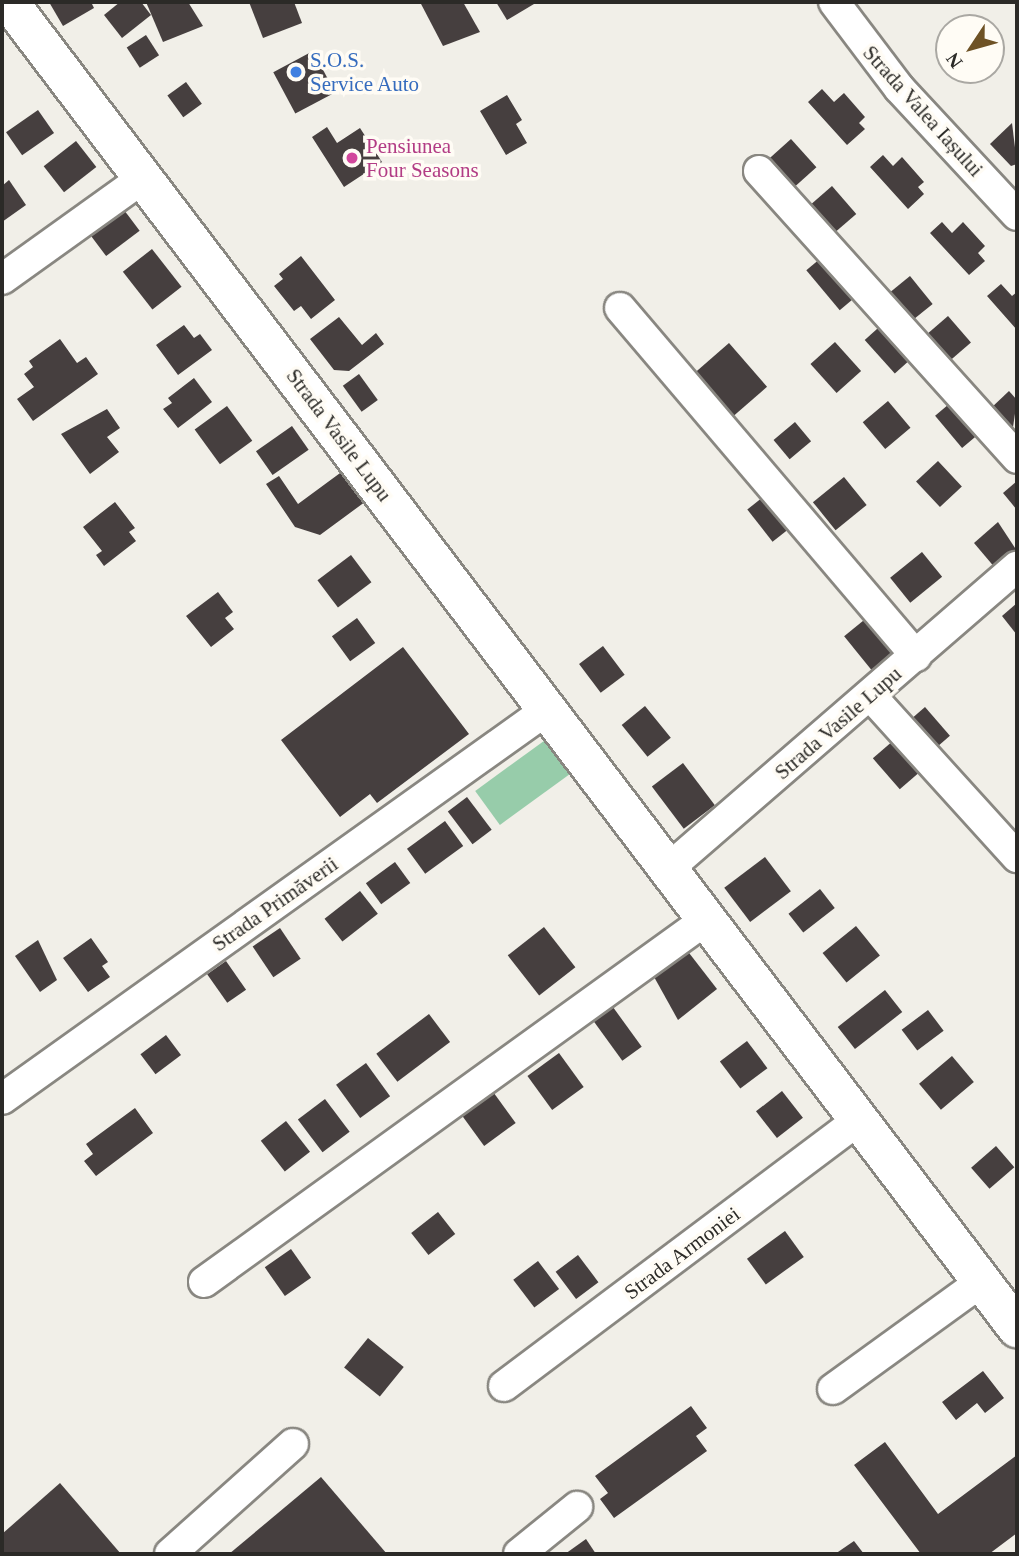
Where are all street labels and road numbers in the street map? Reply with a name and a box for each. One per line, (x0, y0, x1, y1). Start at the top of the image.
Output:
street label: Strada Valea Iașului (857, 40, 989, 182)
street label: Strada Vasile Lupu (281, 364, 397, 506)
street label: Strada Vasile Lupu (769, 661, 907, 785)
street label: Strada Primăverii (207, 851, 343, 957)
street label: Strada Armoniei (619, 1201, 745, 1305)

